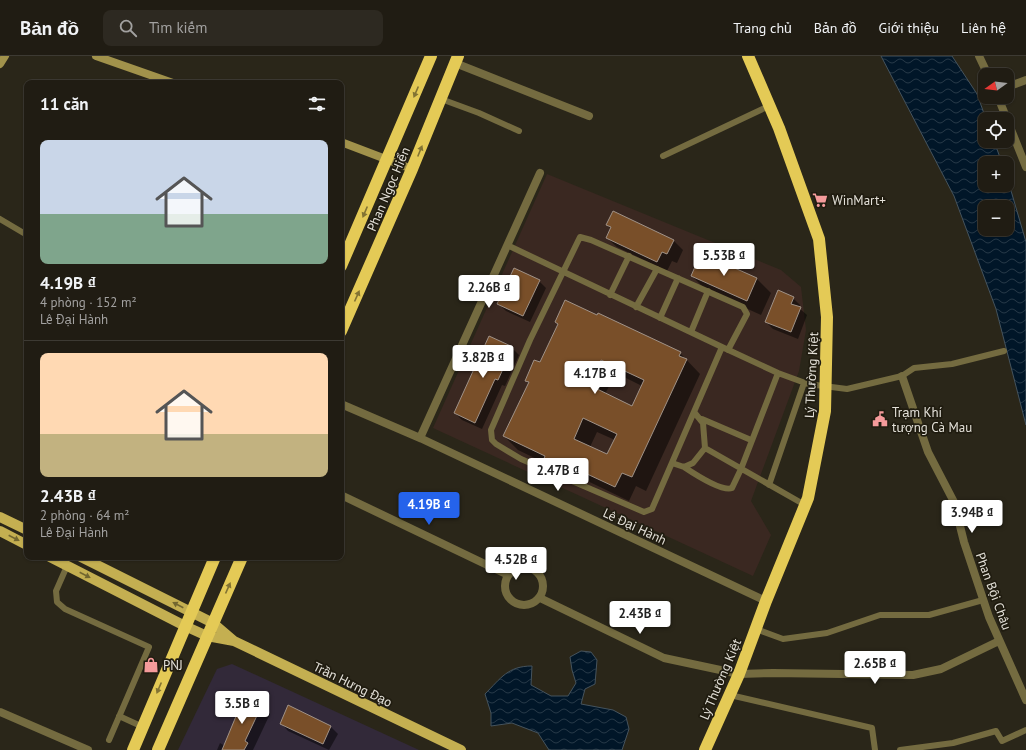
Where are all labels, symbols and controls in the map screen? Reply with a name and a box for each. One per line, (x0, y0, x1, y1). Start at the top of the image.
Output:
search box (103, 10, 383, 46)
text: Bản đồ (20, 16, 79, 40)
icon: search (117, 17, 139, 39)
text: Tìm kiếm (149, 18, 207, 37)
text: Trang chủ (733, 19, 792, 37)
text: Bản đồ (814, 19, 857, 37)
text: Giới thiệu (879, 19, 939, 37)
text: Liên hệ (961, 19, 1006, 37)
north arrow (978, 68, 1014, 104)
map controls (978, 68, 1014, 236)
one-way arrow (412, 86, 418, 98)
text: 11 căn (40, 93, 89, 115)
icon: filters (306, 93, 328, 115)
button: locate (978, 112, 1014, 148)
street label: Phan Ngọc Hiển (363, 144, 414, 234)
one-way arrow (417, 144, 423, 156)
button: + (978, 156, 1014, 192)
icon: home (148, 166, 220, 238)
supermarket icon: WinMart+ (811, 191, 829, 209)
place label: WinMart+ (832, 192, 886, 209)
button: − (978, 200, 1014, 236)
one-way arrow (361, 206, 367, 218)
pin: 5.53B ₫ (687, 243, 761, 277)
text: 5.53B ₫ (703, 247, 745, 264)
text: 4.19B ₫ (40, 272, 96, 294)
pin: 2.26B ₫ (452, 275, 526, 309)
text: 2.26B ₫ (468, 279, 510, 296)
one-way arrow (354, 289, 360, 301)
text: 4 phòng · 152 m² (40, 294, 137, 311)
text: Lê Đại Hành (40, 311, 108, 328)
street label: Lý Thường Kiệt (801, 331, 822, 419)
pin: 3.82B ₫ (446, 345, 520, 379)
text: 3.82B ₫ (462, 349, 504, 366)
pin: 4.17B ₫ (558, 361, 632, 395)
text: 4.17B ₫ (574, 365, 616, 382)
icon: home (148, 379, 220, 451)
place label: Trạm Khí tượng Cà Mau (892, 404, 972, 436)
public building icon: Trạm Khí tượng Cà Mau (871, 410, 889, 428)
pin: 2.47B ₫ (521, 458, 595, 492)
text: 2.47B ₫ (537, 462, 579, 479)
text: 2.43B ₫ (40, 485, 96, 507)
pin: 4.19B ₫ (392, 492, 466, 526)
text: 4.19B ₫ (408, 496, 450, 513)
pin: 3.94B ₫ (935, 500, 1009, 534)
street label: Lê Đại Hành (600, 504, 669, 549)
text: 3.94B ₫ (951, 504, 993, 521)
text: 2 phòng · 64 m² (40, 507, 130, 524)
text: Lê Đại Hành (40, 524, 108, 541)
one-way arrow (8, 535, 19, 542)
pin: 4.52B ₫ (479, 547, 553, 581)
street label: Phan Bội Châu (972, 550, 1015, 632)
text: 4.52B ₫ (495, 551, 537, 568)
one-way arrow (79, 572, 90, 578)
one-way arrow (226, 581, 232, 593)
pin: 2.43B ₫ (603, 601, 677, 635)
one-way arrow (172, 602, 183, 609)
text: 2.43B ₫ (619, 605, 661, 622)
street label: Lý Thường Kiệt (696, 636, 745, 722)
pin: 2.65B ₫ (838, 651, 912, 685)
text: 2.65B ₫ (854, 655, 896, 672)
shop icon: PNJ (142, 656, 160, 674)
place label: PNJ (163, 657, 183, 674)
street label: Trần Hưng Đạo (310, 658, 395, 711)
one-way arrow (156, 683, 162, 694)
pin: 3.5B ₫ (209, 691, 275, 725)
text: 3.5B ₫ (224, 695, 260, 712)

